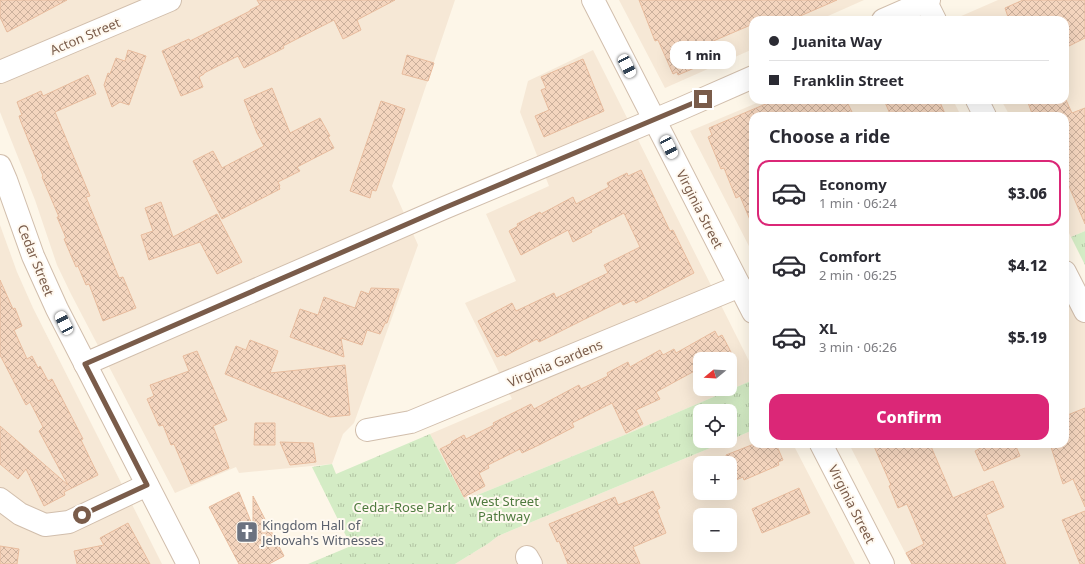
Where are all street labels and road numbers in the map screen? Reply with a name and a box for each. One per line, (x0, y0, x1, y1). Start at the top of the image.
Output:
street label: Acton Street (47, 13, 123, 59)
street label: Virginia Street (672, 167, 728, 252)
street label: Cedar Street (13, 221, 59, 299)
street label: Virginia Gardens (505, 335, 605, 391)
street label: Virginia Street (824, 462, 880, 547)

